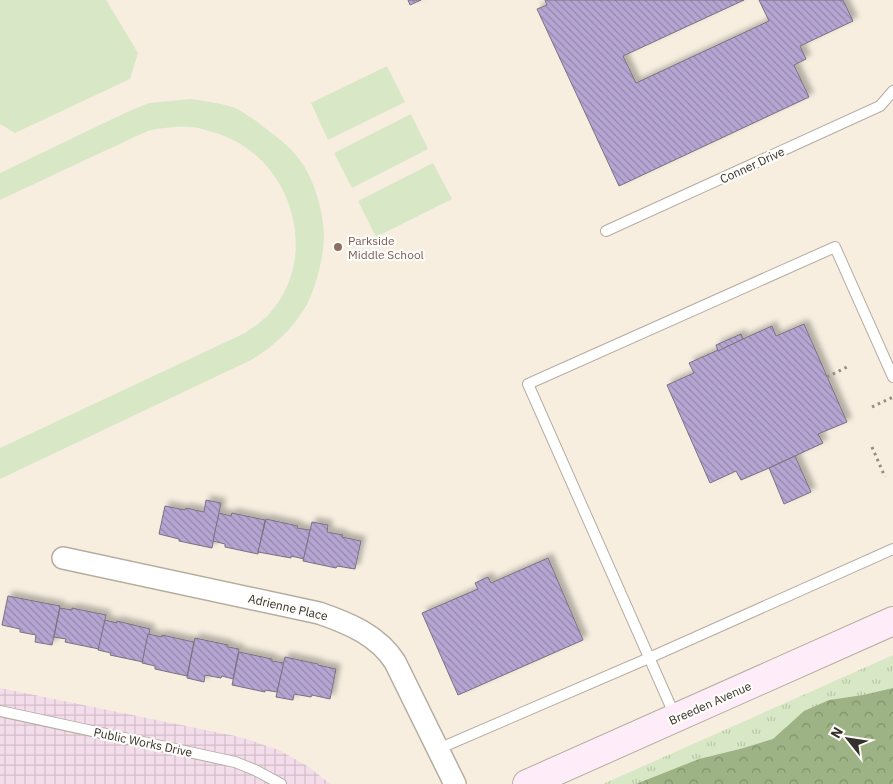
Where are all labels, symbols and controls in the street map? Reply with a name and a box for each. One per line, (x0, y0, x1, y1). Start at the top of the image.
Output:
street label: Conner Drive (717, 143, 787, 186)
place label: Parkside Middle School (348, 233, 424, 262)
marker: Parkside Middle School (332, 241, 344, 253)
street label: Adrienne Place (247, 591, 330, 624)
street label: Breeden Avenue (666, 678, 754, 728)
north arrow (823, 714, 873, 764)
street label: Public Works Drive (92, 724, 194, 760)
text: N (826, 724, 847, 741)

